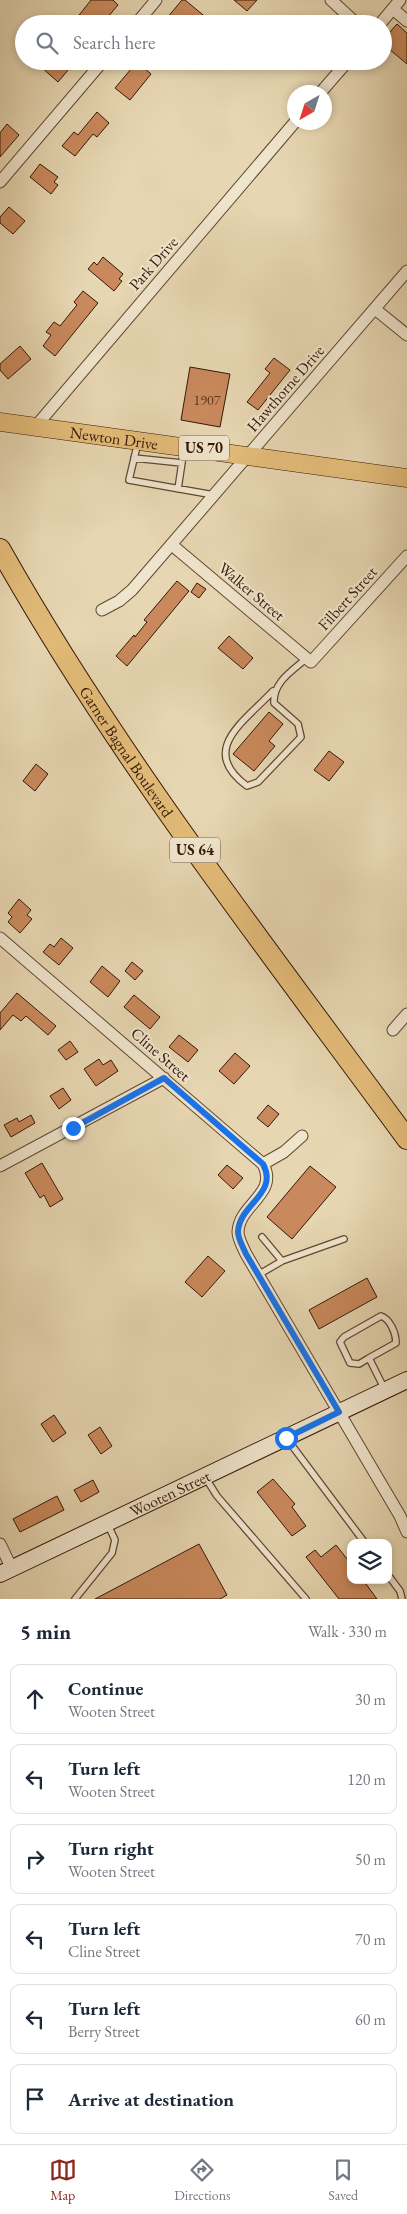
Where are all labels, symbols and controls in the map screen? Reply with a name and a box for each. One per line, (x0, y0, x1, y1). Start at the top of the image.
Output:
search box (15, 15, 392, 70)
icon: search (33, 29, 61, 57)
text: Search here (73, 30, 155, 55)
north arrow (287, 85, 332, 130)
street label: Park Drive (124, 232, 183, 295)
street label: Hawthorne Drive (242, 340, 329, 436)
house number: 1907 (194, 391, 221, 409)
street label: Newton Drive (68, 422, 159, 455)
road number: US 70 (179, 436, 229, 460)
street label: Walker Street (214, 557, 289, 625)
street label: Filbert Street (313, 562, 382, 635)
street label: Garner Bagnal Boulevard (75, 682, 179, 822)
road number: US 64 (170, 838, 220, 862)
street label: Cline Street (127, 1023, 195, 1086)
route end (62, 1117, 85, 1140)
route start (275, 1427, 298, 1450)
street label: Wooten Street (126, 1465, 214, 1522)
map controls (347, 1539, 392, 1584)
button: layers (347, 1539, 392, 1584)
text: 5 min (20, 1618, 71, 1645)
text: Walk · 330 m (308, 1621, 387, 1642)
text: Continue (68, 1676, 143, 1701)
icon: ahead (21, 1685, 49, 1713)
text: 30 m (355, 1689, 386, 1710)
text: Wooten Street (68, 1701, 155, 1722)
text: Turn left (68, 1756, 140, 1781)
icon: left (21, 1765, 49, 1793)
text: 120 m (347, 1769, 386, 1790)
text: Wooten Street (68, 1781, 155, 1802)
text: Turn right (68, 1836, 154, 1861)
icon: right (21, 1845, 49, 1873)
text: 50 m (355, 1849, 386, 1870)
text: Wooten Street (68, 1861, 155, 1882)
text: Turn left (68, 1916, 140, 1941)
icon: left (21, 1925, 49, 1953)
text: 70 m (355, 1929, 386, 1950)
text: Cline Street (68, 1941, 140, 1962)
text: Turn left (68, 1996, 140, 2021)
icon: left (21, 2005, 49, 2033)
text: 60 m (355, 2009, 386, 2030)
text: Berry Street (68, 2021, 140, 2042)
icon: arrive (21, 2085, 49, 2113)
text: Arrive at destination (68, 2087, 234, 2112)
tab: Map (49, 2156, 77, 2204)
tab: Directions (174, 2156, 231, 2204)
tab: Saved (328, 2156, 358, 2204)

